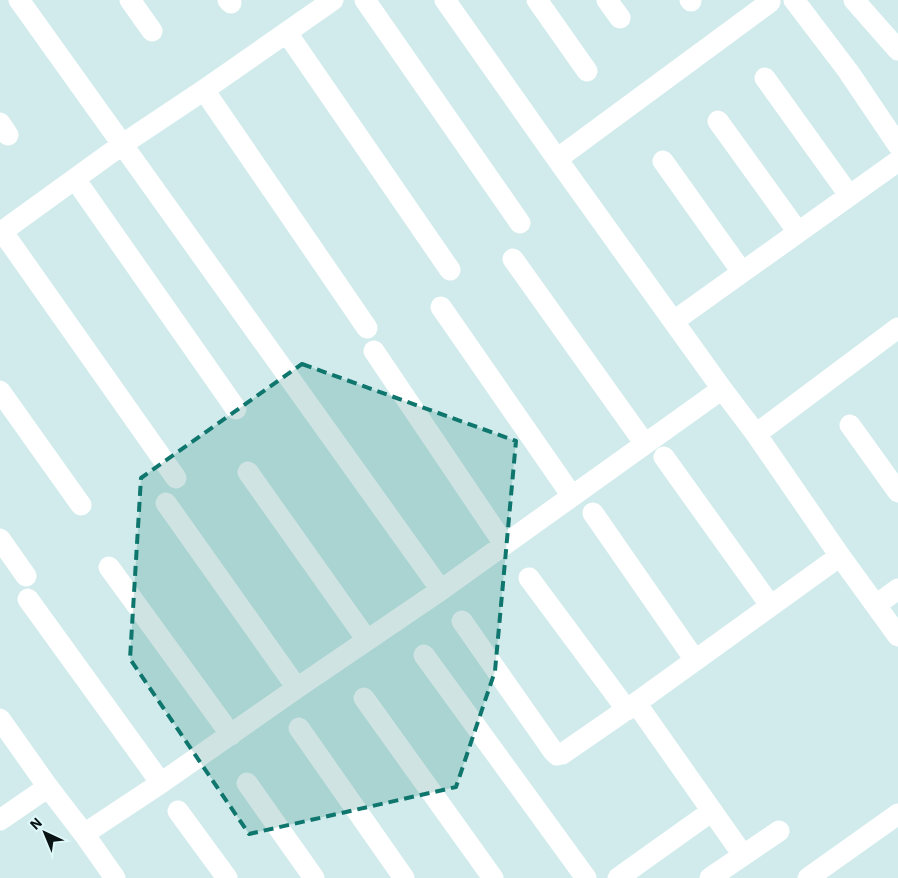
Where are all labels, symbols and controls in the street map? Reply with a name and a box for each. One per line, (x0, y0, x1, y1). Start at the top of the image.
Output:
north arrow (20, 808, 70, 858)
text: N (26, 814, 46, 834)

